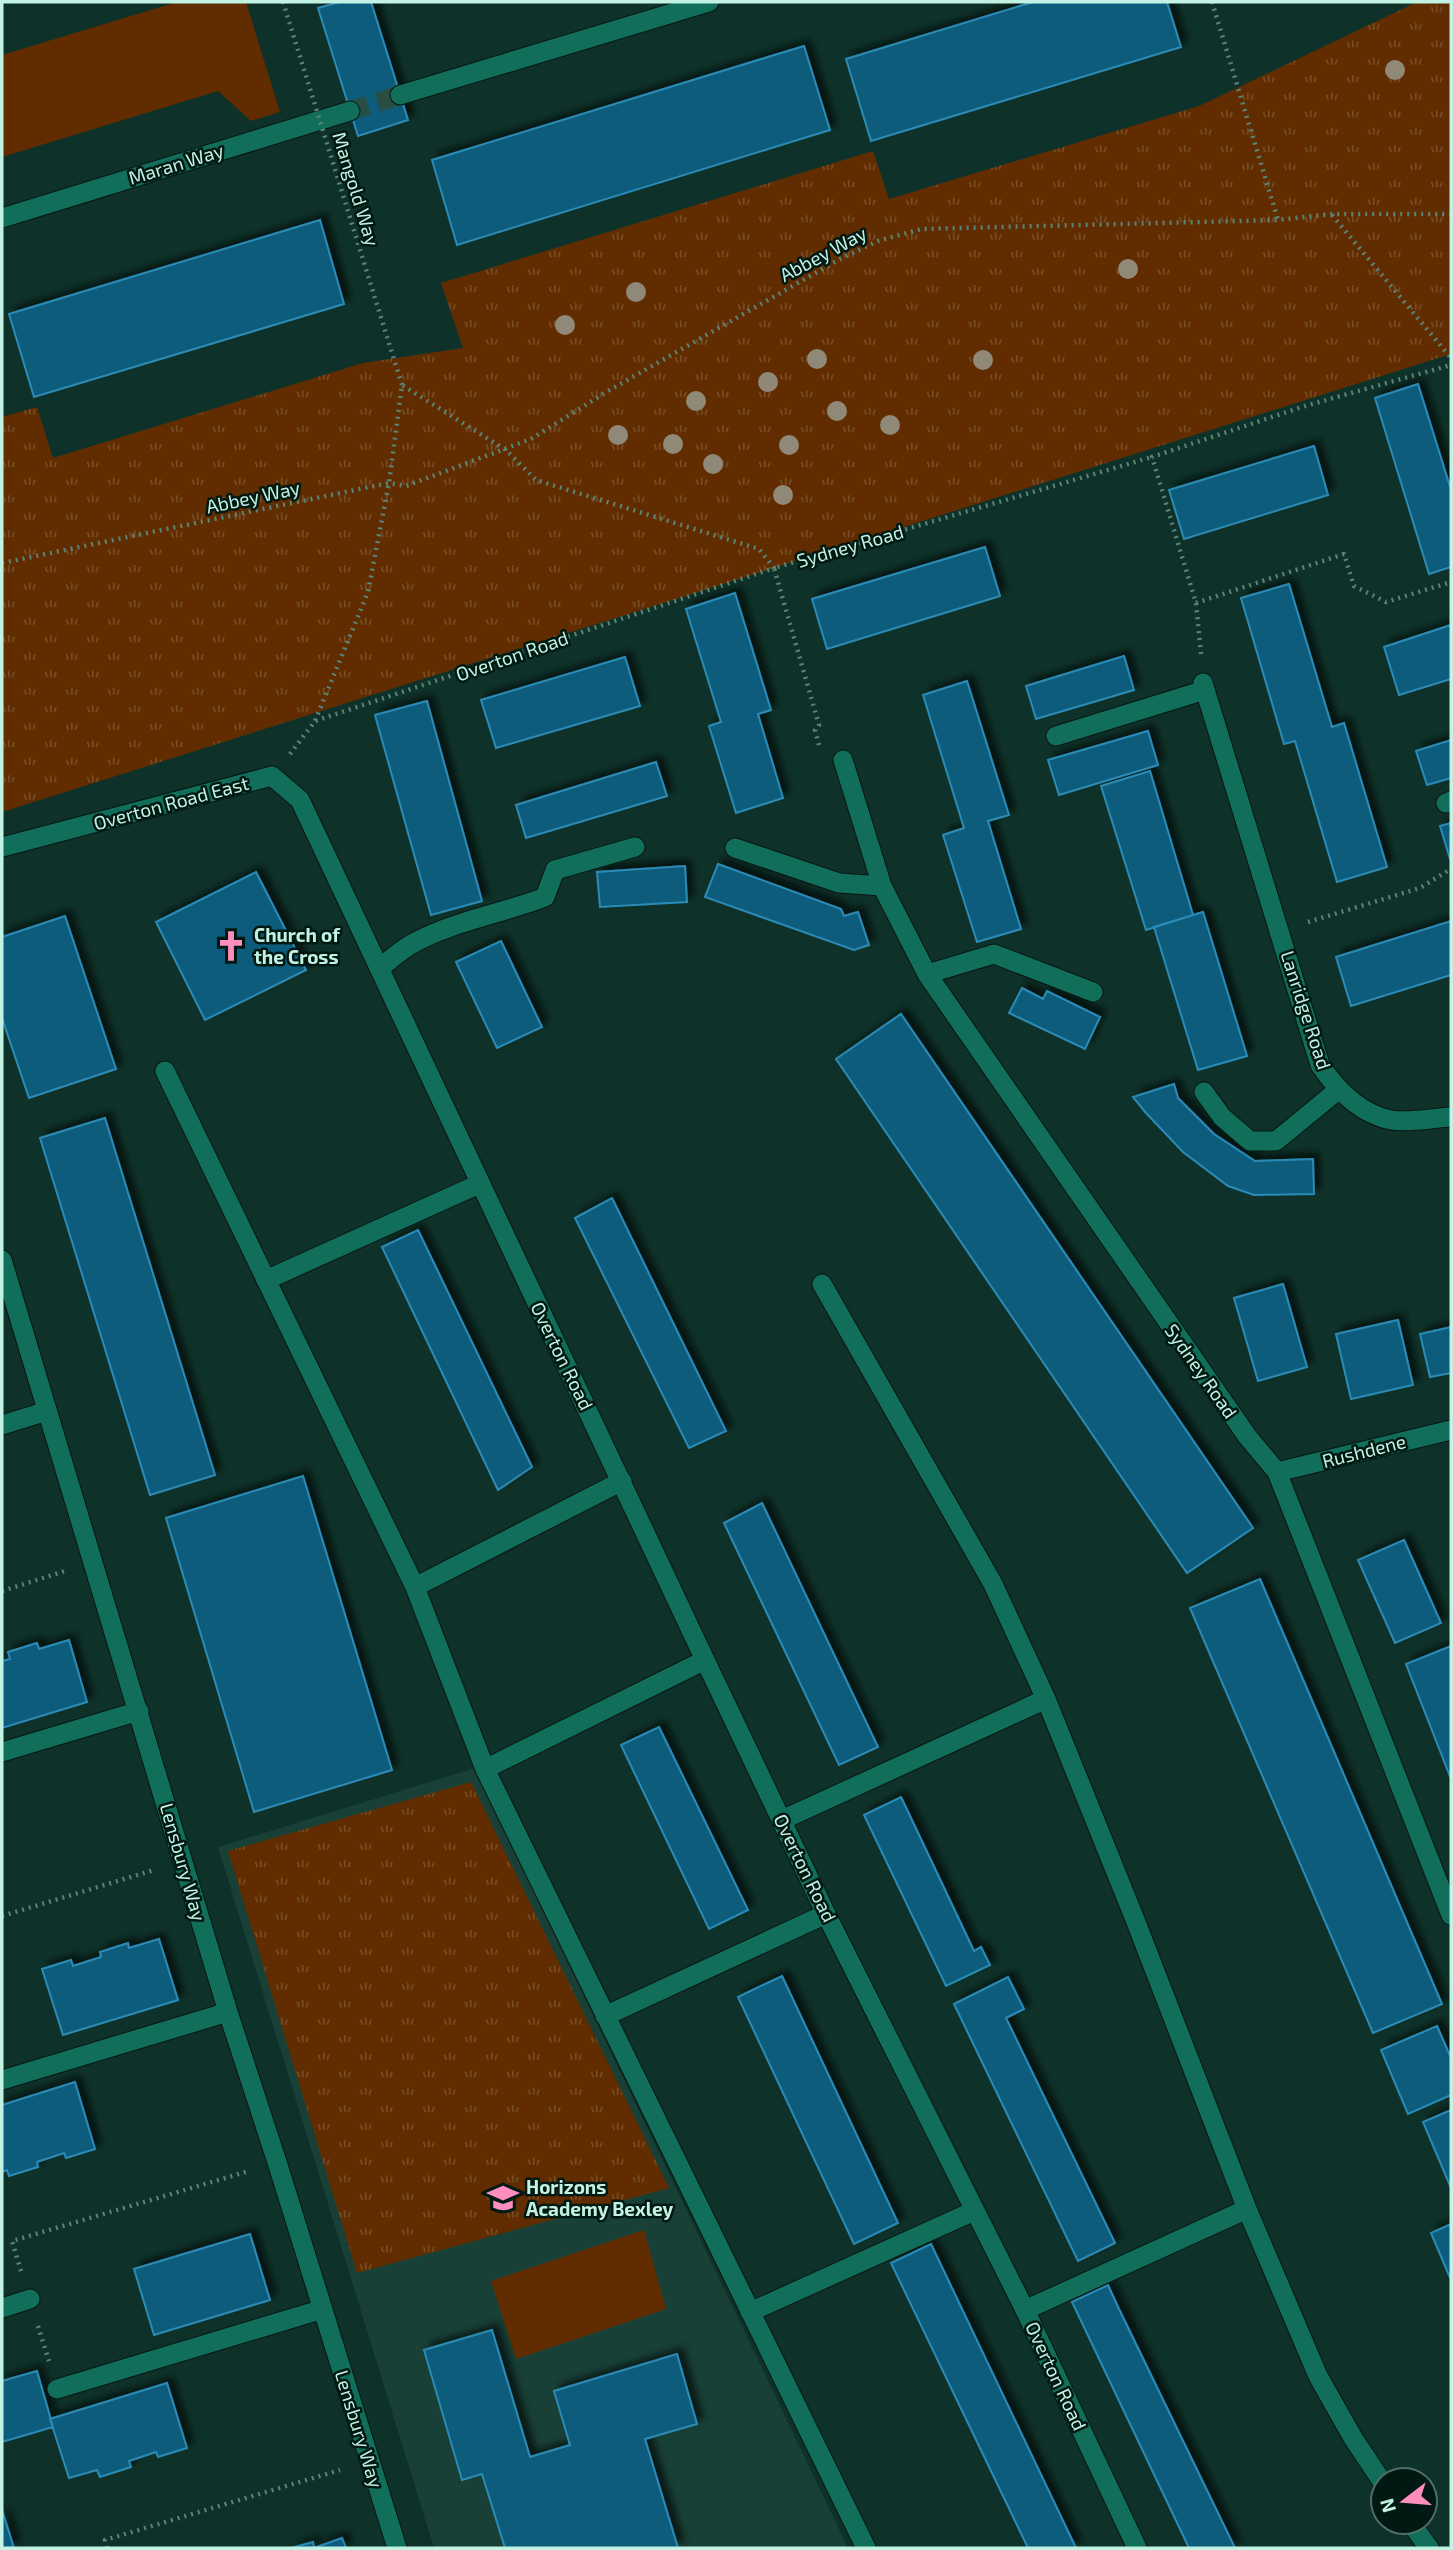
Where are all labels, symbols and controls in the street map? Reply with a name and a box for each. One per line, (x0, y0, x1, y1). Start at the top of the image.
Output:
street label: Mangold Way (328, 129, 385, 249)
street label: Maran Way (125, 138, 226, 189)
street label: Abbey Way (775, 221, 870, 286)
street label: Abbey Way (204, 475, 302, 518)
street label: Sydney Road (794, 519, 906, 572)
street label: Overton Road (453, 626, 571, 686)
street label: Overton Road East (91, 771, 251, 834)
place label: Church of the Cross (254, 923, 341, 968)
church icon: Church of the Cross (214, 929, 248, 963)
street label: Lanridge Road (1277, 948, 1336, 1072)
street label: Overton Road (526, 1298, 599, 1414)
street label: Sydney Road (1160, 1319, 1242, 1422)
street label: Rushdene (1320, 1429, 1408, 1472)
street label: Lensbury Way (156, 1800, 211, 1924)
street label: Overton Road (769, 1810, 842, 1926)
place label: Horizons Academy Bexley (526, 2175, 674, 2221)
school or university icon: Horizons Academy Bexley (486, 2181, 520, 2215)
street label: Overton Road (1021, 2318, 1092, 2434)
street label: Lensbury Way (331, 2367, 388, 2490)
north arrow (1369, 2466, 1439, 2536)
text: N (1374, 2496, 1400, 2516)

